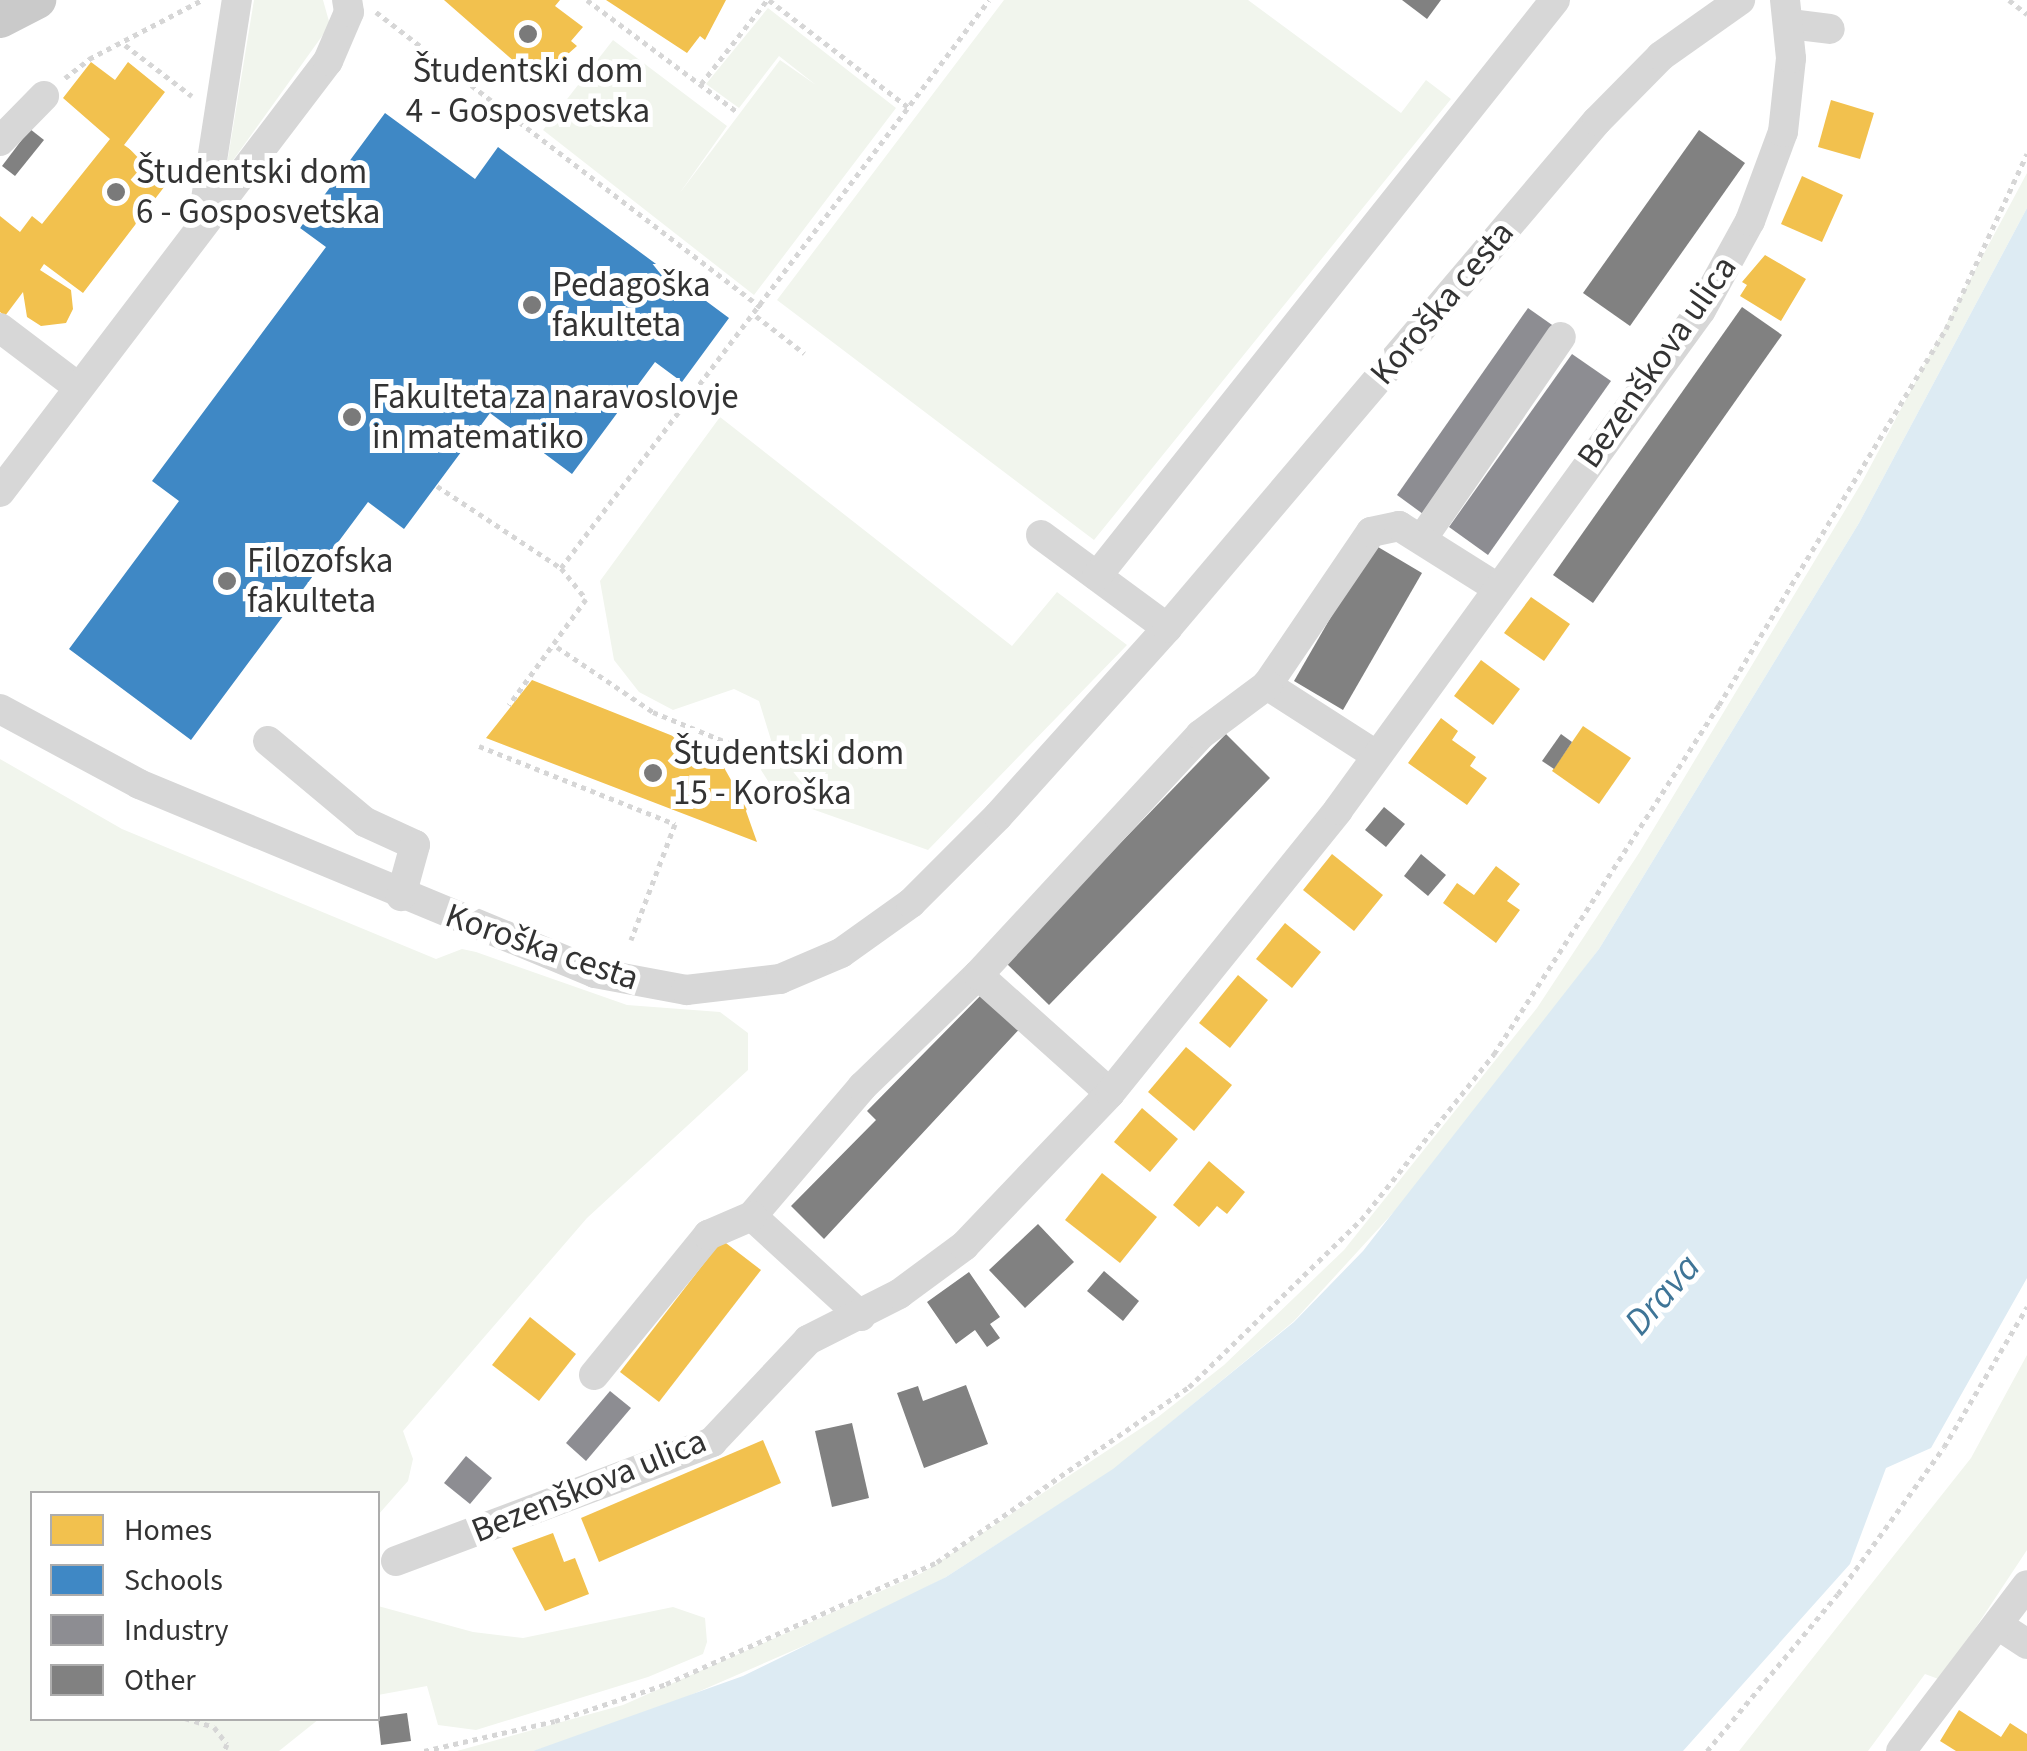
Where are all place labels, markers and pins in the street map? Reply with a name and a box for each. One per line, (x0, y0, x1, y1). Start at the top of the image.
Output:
marker: Študentski dom 4 - Gosposvetska (517, 23, 539, 45)
place label: Študentski dom 4 - Gosposvetska (406, 50, 650, 132)
place label: Študentski dom 6 - Gosposvetska (136, 151, 380, 233)
marker: Študentski dom 6 - Gosposvetska (105, 181, 127, 203)
place label: Pedagoška fakulteta (552, 264, 711, 346)
marker: Pedagoška fakulteta (521, 294, 543, 316)
place label: Fakulteta za naravoslovje in matematiko (372, 376, 739, 458)
marker: Fakulteta za naravoslovje in matematiko (341, 406, 363, 428)
place label: Filozofska fakulteta (247, 540, 393, 622)
marker: Filozofska fakulteta (216, 570, 238, 592)
place label: Študentski dom 15 - Koroška (673, 732, 904, 814)
marker: Študentski dom 15 - Koroška (642, 762, 664, 784)

